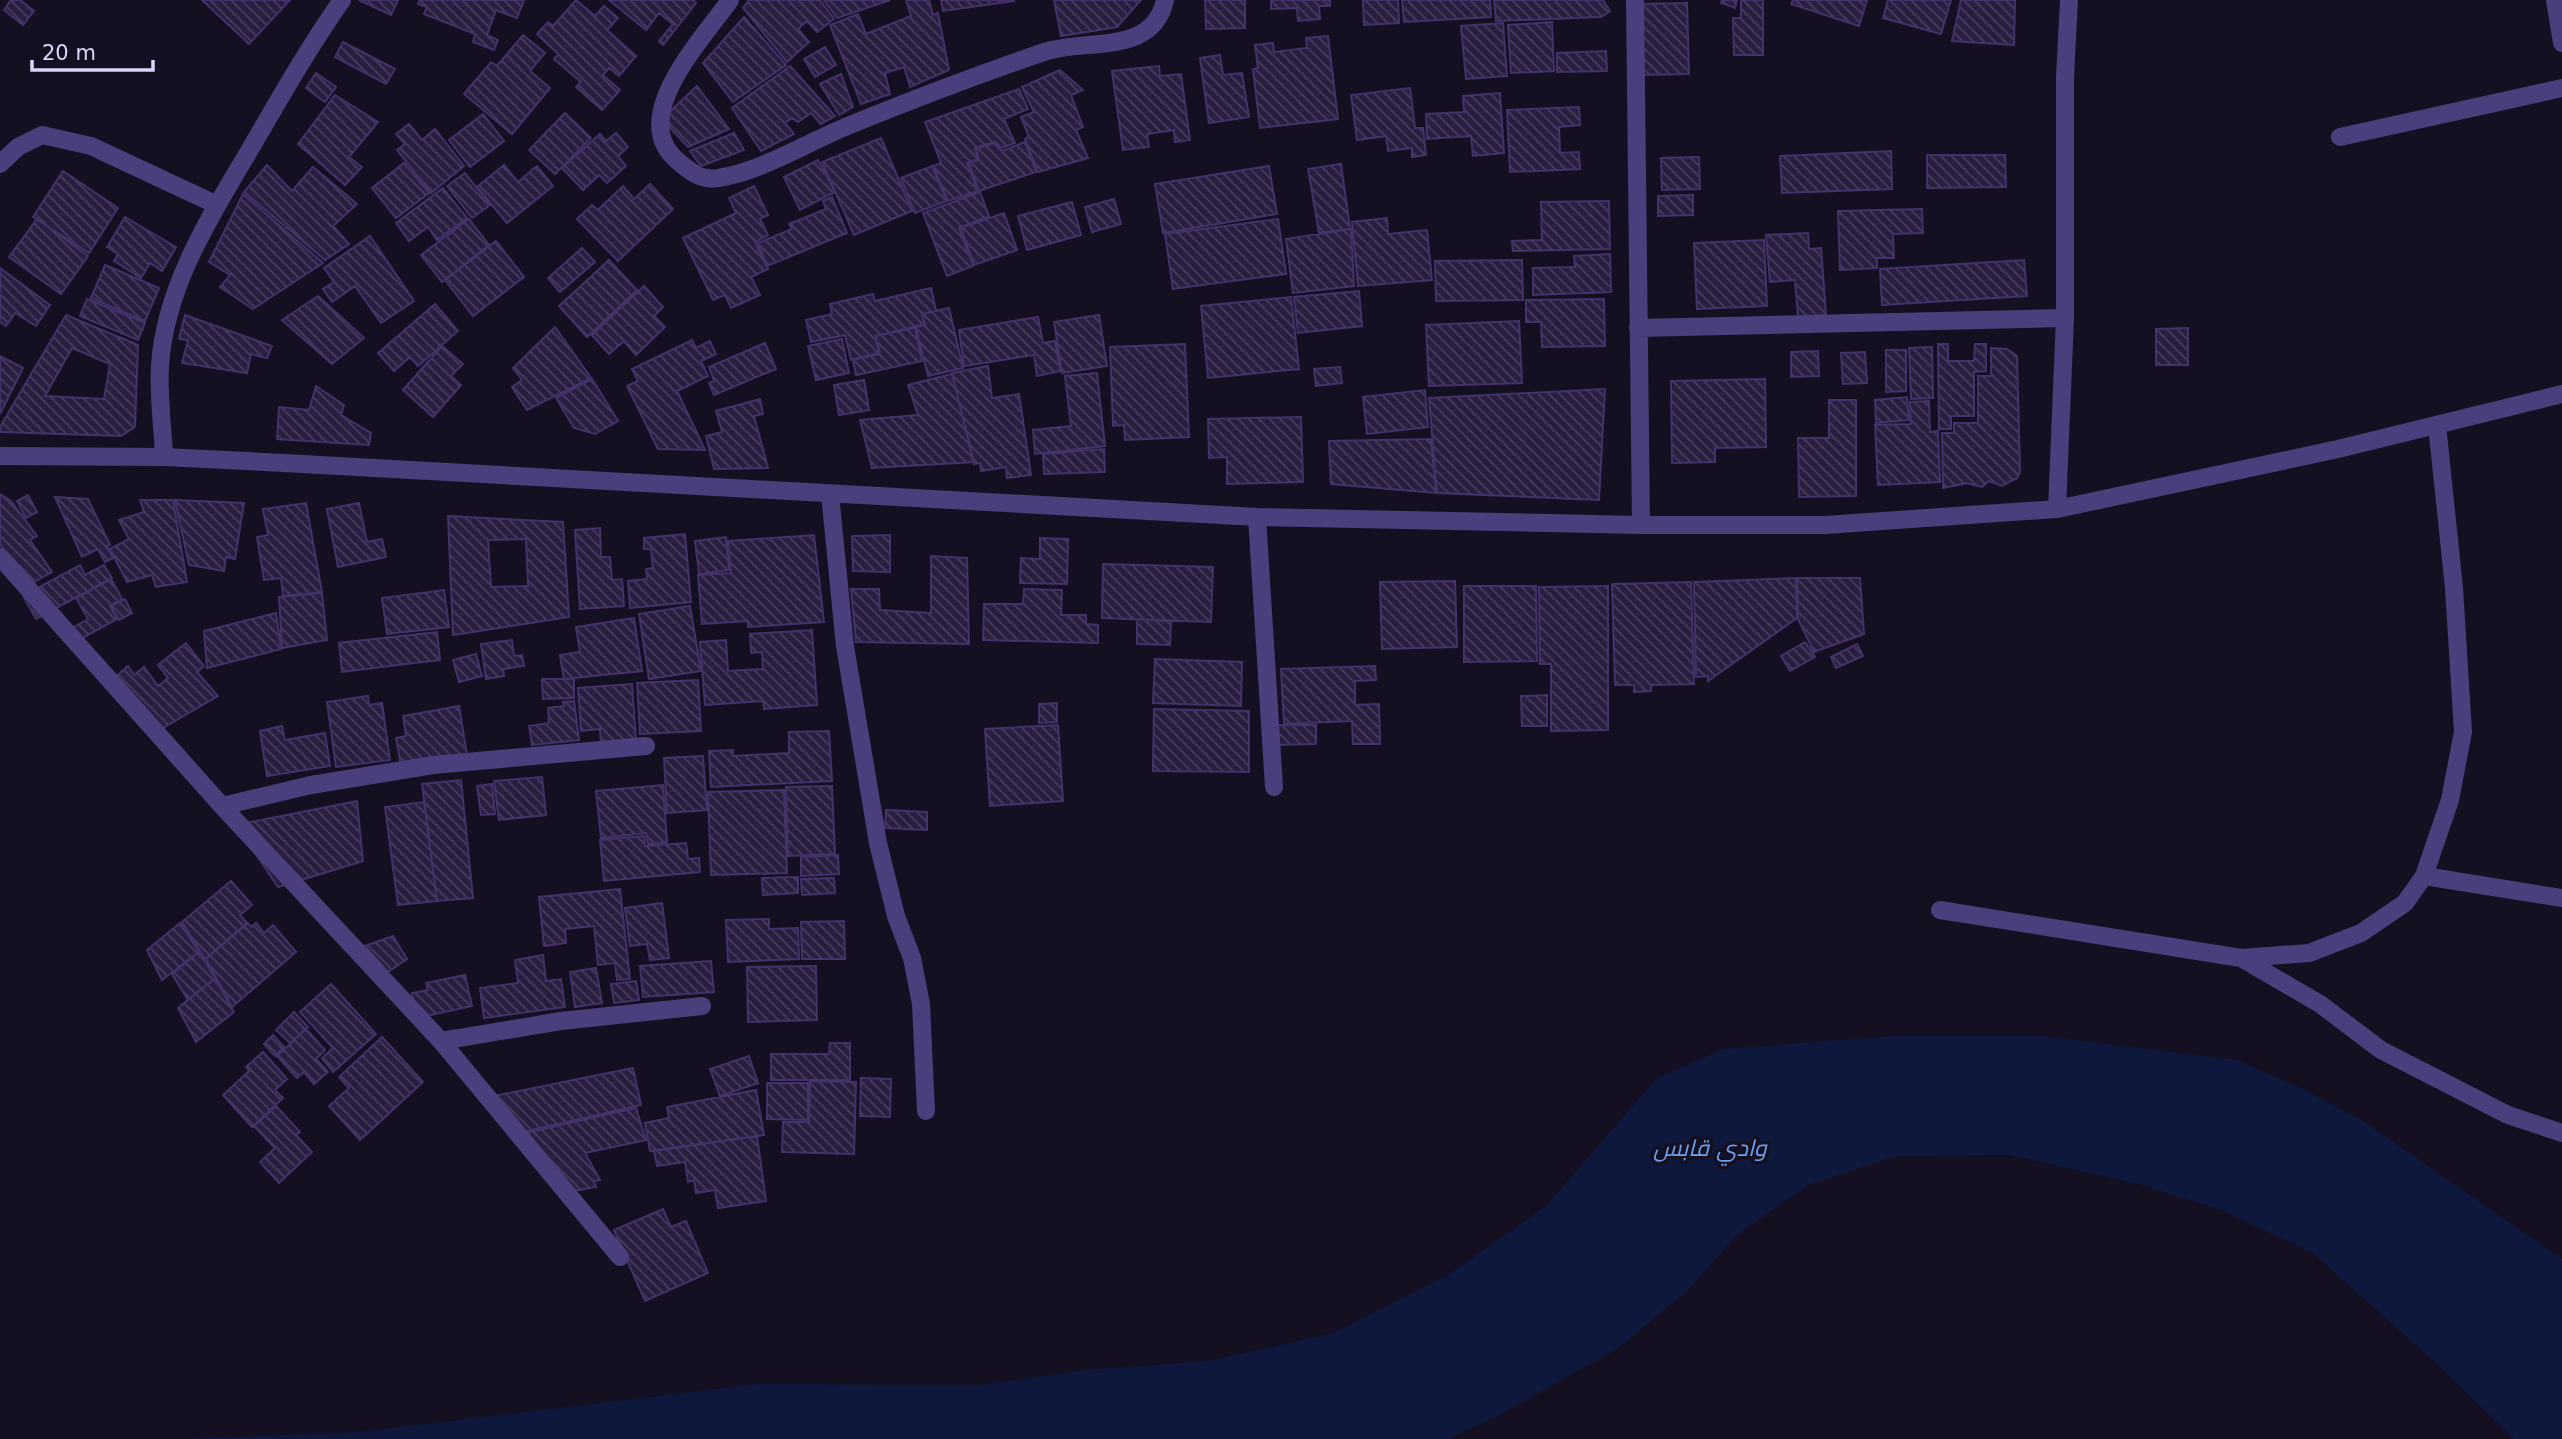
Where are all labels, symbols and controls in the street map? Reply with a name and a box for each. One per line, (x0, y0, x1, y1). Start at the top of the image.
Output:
scale bar (32, 28, 152, 72)
text: 20 m (42, 41, 96, 65)
water label: وادي قابس (1653, 1135, 1768, 1166)

